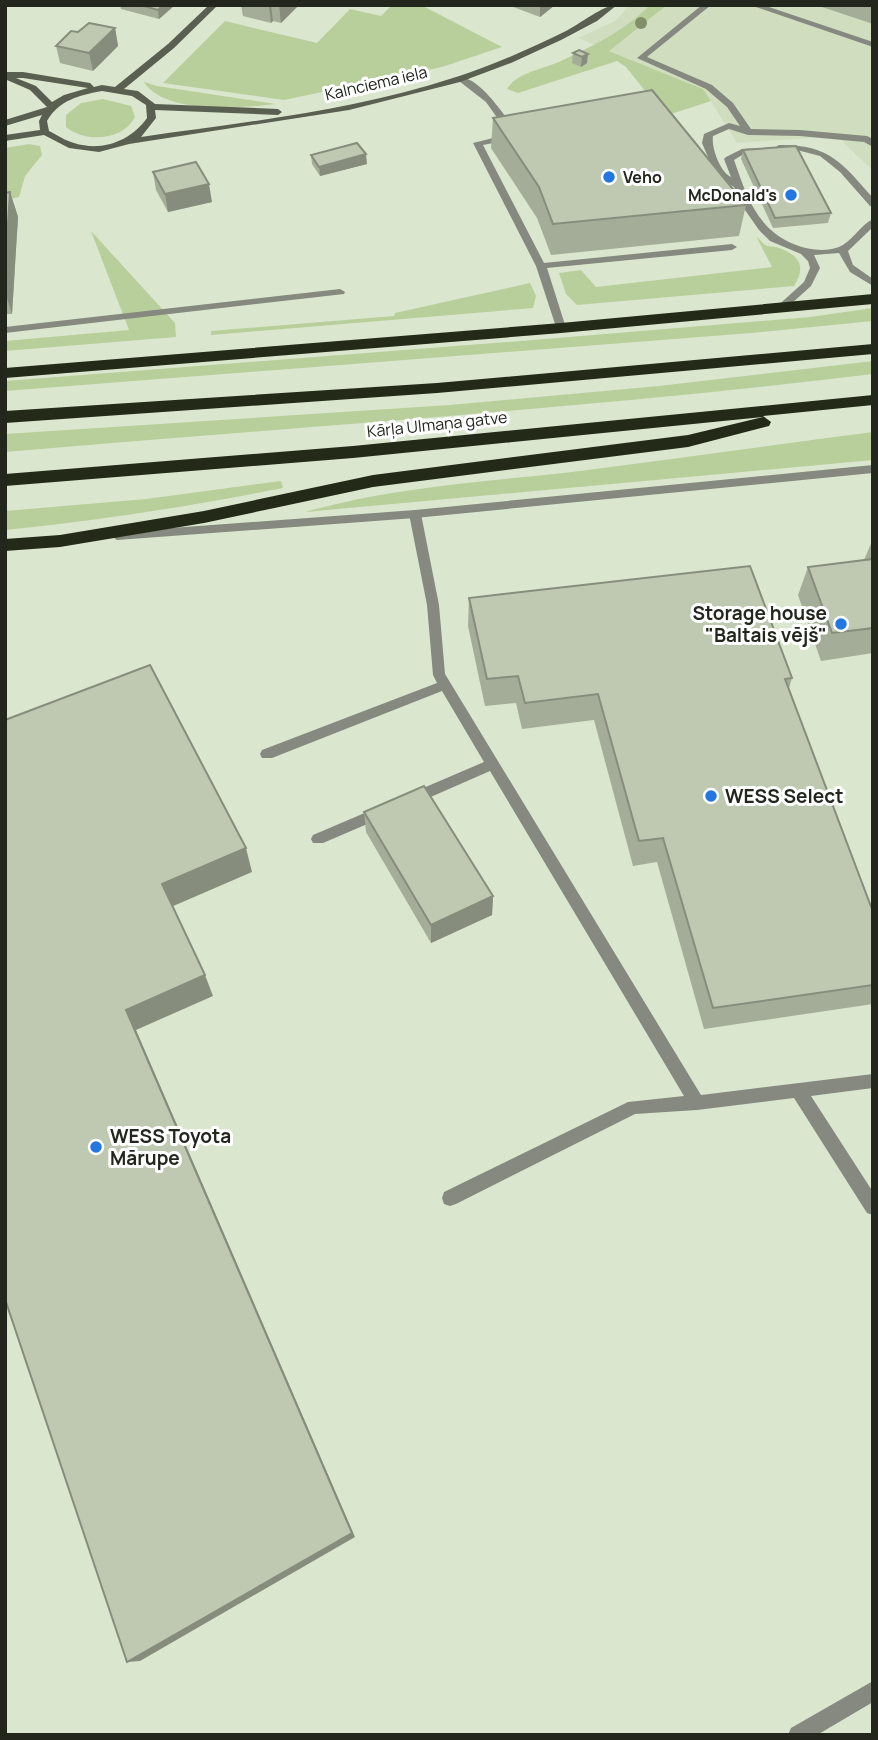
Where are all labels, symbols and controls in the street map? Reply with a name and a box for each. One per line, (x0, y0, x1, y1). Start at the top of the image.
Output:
street label: Kalnciema iela (323, 61, 429, 105)
place label: Veho (623, 166, 662, 188)
marker: Veho (601, 169, 617, 185)
place label: McDonald's (688, 184, 777, 206)
marker: McDonald's (783, 187, 799, 203)
street label: Kārļa Ulmaņa gatve (366, 406, 508, 442)
place label: Storage house "Baltais vējš" (693, 600, 827, 648)
marker: Storage house "Baltais vējš" (833, 616, 849, 632)
place label: WESS Select (725, 783, 843, 809)
marker: WESS Select (703, 788, 719, 804)
place label: WESS Toyota Mārupe (110, 1123, 231, 1171)
marker: WESS Toyota Mārupe (88, 1139, 104, 1155)

